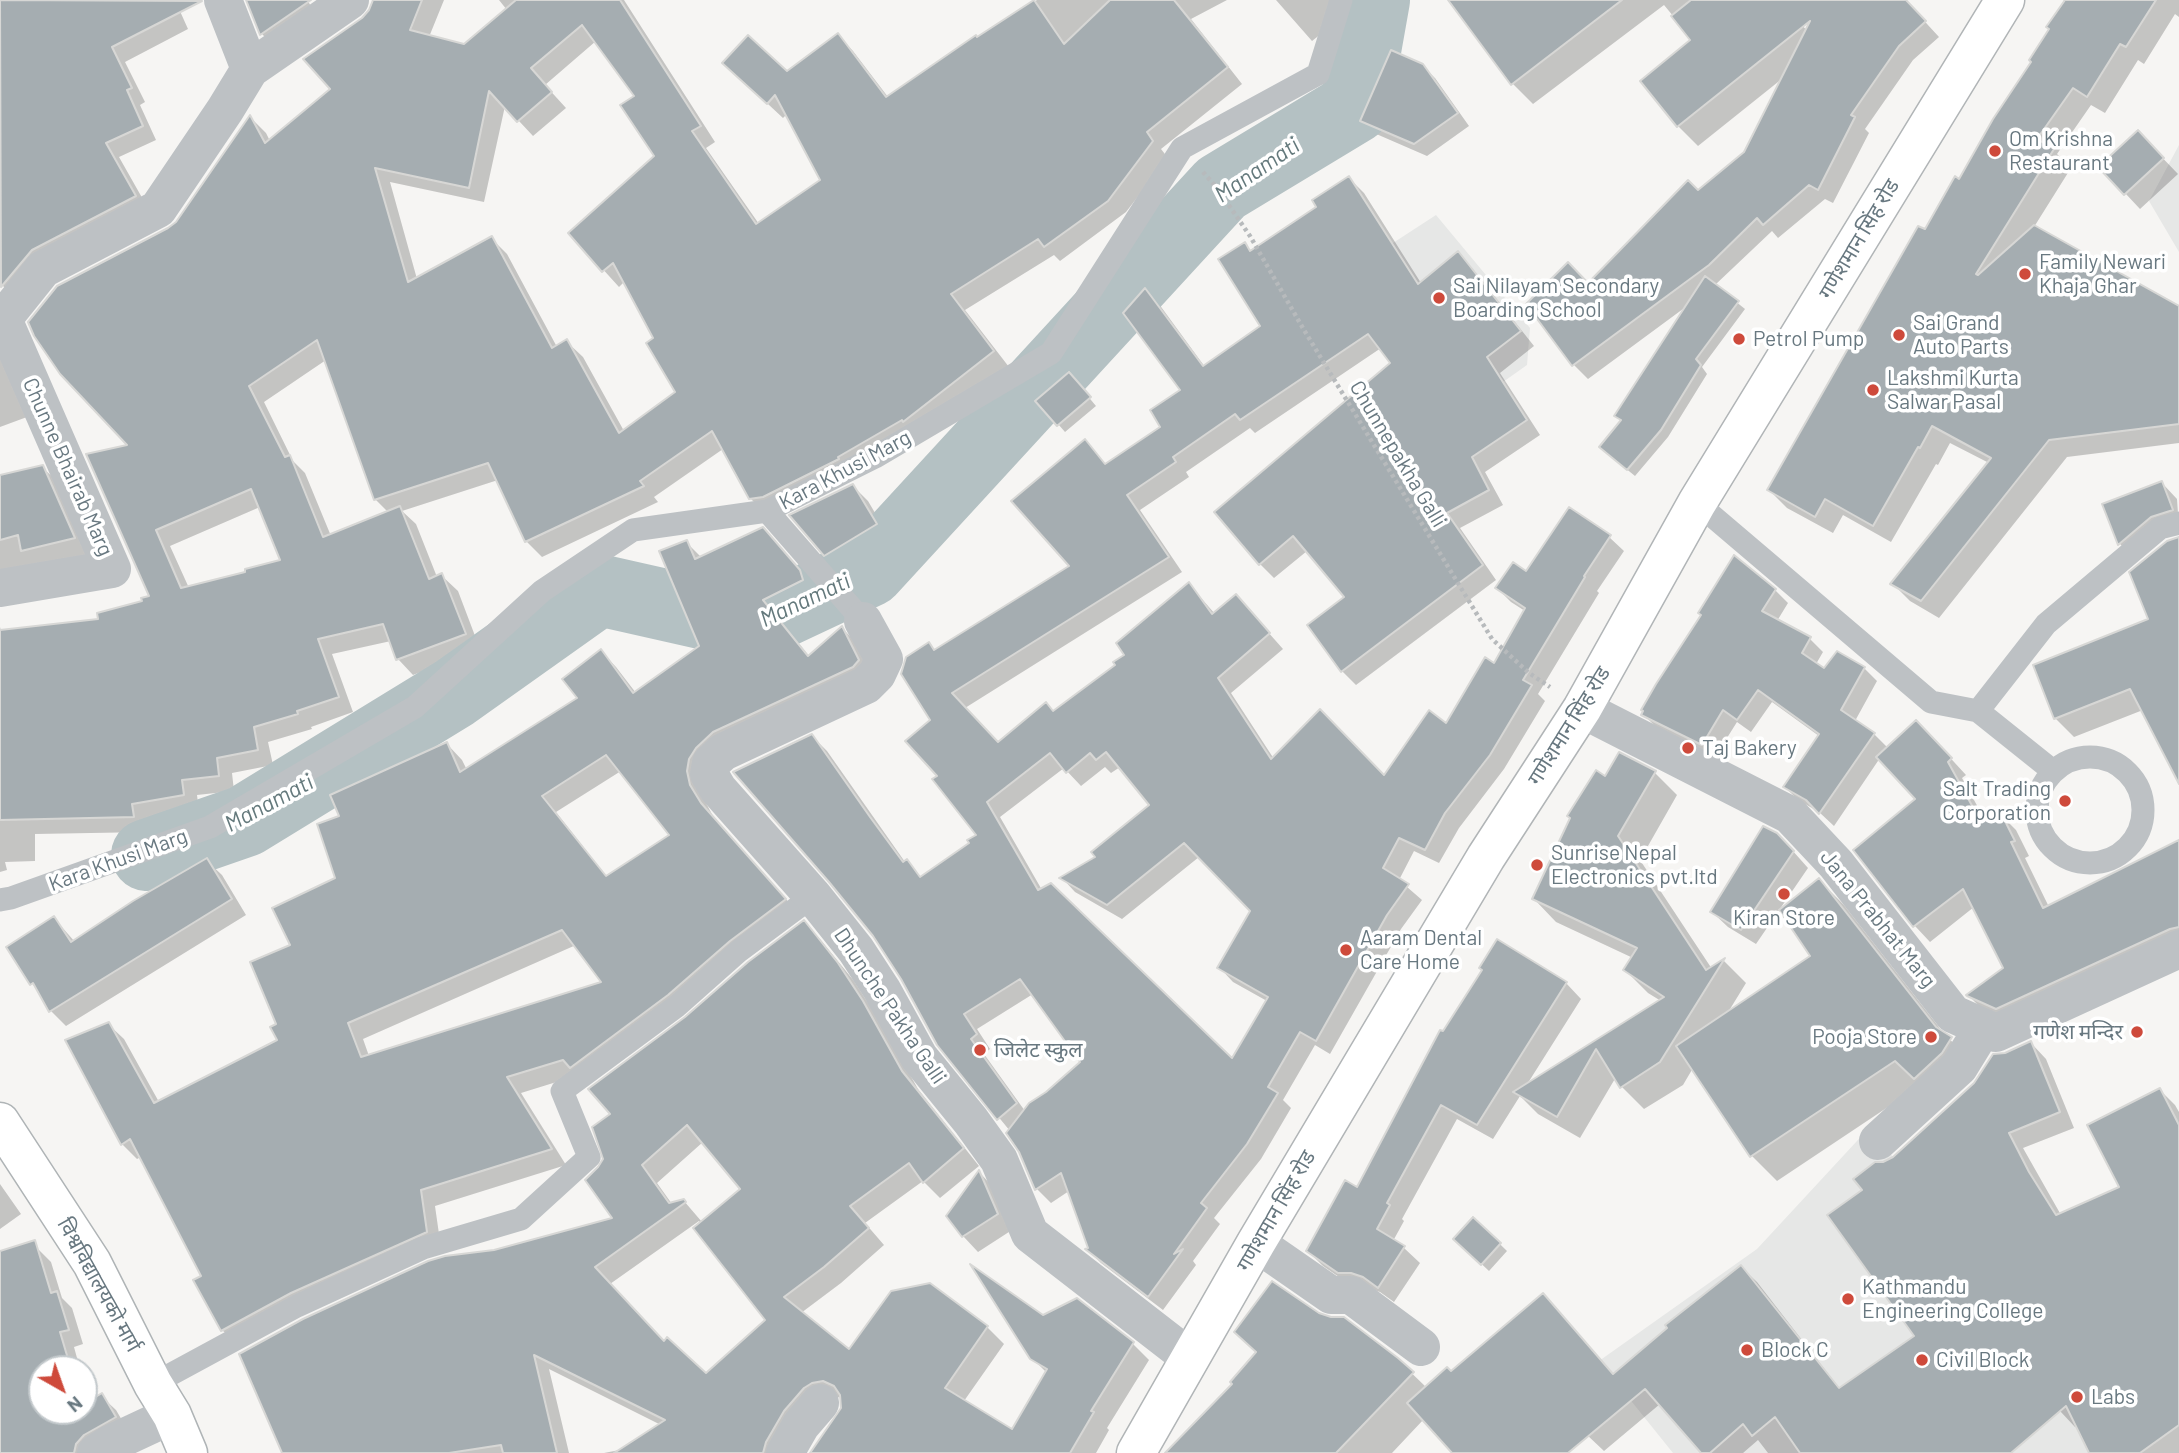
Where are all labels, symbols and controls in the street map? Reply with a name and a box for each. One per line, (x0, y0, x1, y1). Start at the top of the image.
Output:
place label: Om Krishna Restaurant (2009, 126, 2113, 176)
water label: Manamati (1209, 132, 1305, 208)
marker: Om Krishna Restaurant (1987, 143, 2003, 159)
street label: गणेशमान सिंह रोड (1813, 174, 1905, 304)
place label: Family Newari Khaja Ghar (2039, 249, 2166, 299)
marker: Family Newari Khaja Ghar (2017, 266, 2033, 282)
place label: Sai Nilayam Secondary Boarding School (1453, 273, 1659, 323)
marker: Sai Nilayam Secondary Boarding School (1431, 290, 1447, 306)
place label: Sai Grand Auto Parts (1913, 310, 2009, 360)
place label: Petrol Pump (1753, 326, 1864, 352)
marker: Sai Grand Auto Parts (1891, 327, 1907, 343)
marker: Petrol Pump (1731, 331, 1747, 347)
place label: Lakshmi Kurta Salwar Pasal (1887, 365, 2019, 415)
street label: Chunne Bhairab Marg (17, 374, 119, 560)
street label: Chunnepakha Galli (1344, 376, 1452, 532)
marker: Lakshmi Kurta Salwar Pasal (1865, 382, 1881, 398)
street label: Kara Khusi Marg (775, 425, 915, 515)
water label: Manamati (755, 567, 855, 633)
street label: गणेशमान सिंह रोड (1522, 662, 1616, 790)
place label: Taj Bakery (1702, 735, 1797, 761)
marker: Taj Bakery (1680, 740, 1696, 756)
water label: Manamati (220, 768, 318, 838)
place label: Salt Trading Corporation (1942, 776, 2051, 826)
marker: Salt Trading Corporation (2057, 793, 2073, 809)
street label: Kara Khusi Marg (45, 823, 191, 897)
place label: Sunrise Nepal Electronics pvt.ltd (1551, 840, 1718, 890)
street label: Jana Prabhat Marg (1815, 845, 1941, 993)
marker: Sunrise Nepal Electronics pvt.ltd (1529, 857, 1545, 873)
marker: Kiran Store (1776, 886, 1792, 902)
place label: Kiran Store (1733, 905, 1835, 931)
street label: Dhunche Pakha Galli (829, 923, 951, 1089)
place label: Aaram Dental Care Home (1360, 925, 1482, 975)
marker: Aaram Dental Care Home (1338, 942, 1354, 958)
place label: गणेश मन्दिर (2033, 1019, 2123, 1045)
place label: Pooja Store (1812, 1024, 1917, 1050)
marker: गणेश मन्दिर (2129, 1024, 2145, 1040)
marker: Pooja Store (1923, 1029, 1939, 1045)
place label: जिलेट स्कुल (994, 1037, 1083, 1063)
marker: जिलेट स्कुल (972, 1042, 988, 1058)
street label: गणेशमान सिंह रोड (1231, 1146, 1321, 1276)
street label: विश्वविद्यालयको मार्ग (52, 1214, 146, 1356)
place label: Kathmandu Engineering College (1862, 1274, 2043, 1324)
marker: Kathmandu Engineering College (1840, 1291, 1856, 1307)
place label: Block C (1761, 1337, 1829, 1363)
marker: Block C (1739, 1342, 1755, 1358)
place label: Civil Block (1936, 1347, 2029, 1373)
marker: Civil Block (1914, 1352, 1930, 1368)
north arrow (28, 1355, 98, 1425)
place label: Labs (2091, 1384, 2135, 1410)
marker: Labs (2069, 1389, 2085, 1405)
text: N (63, 1392, 88, 1418)

